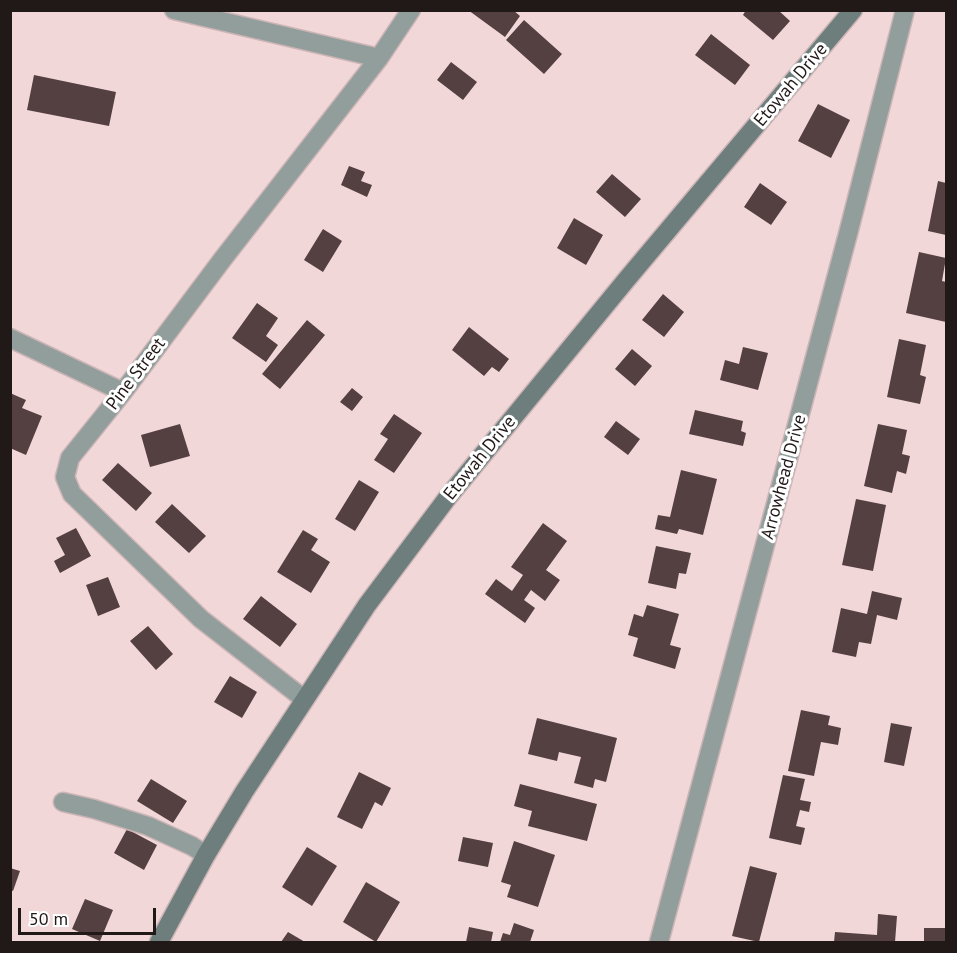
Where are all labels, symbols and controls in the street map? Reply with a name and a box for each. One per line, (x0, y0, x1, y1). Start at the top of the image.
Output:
street label: Etowah Drive (750, 39, 832, 131)
street label: Pine Street (102, 334, 170, 414)
street label: Etowah Drive (439, 412, 521, 504)
street label: Arrowhead Drive (757, 412, 811, 542)
scale bar (21, 896, 159, 934)
text: 50 m (29, 907, 68, 930)

